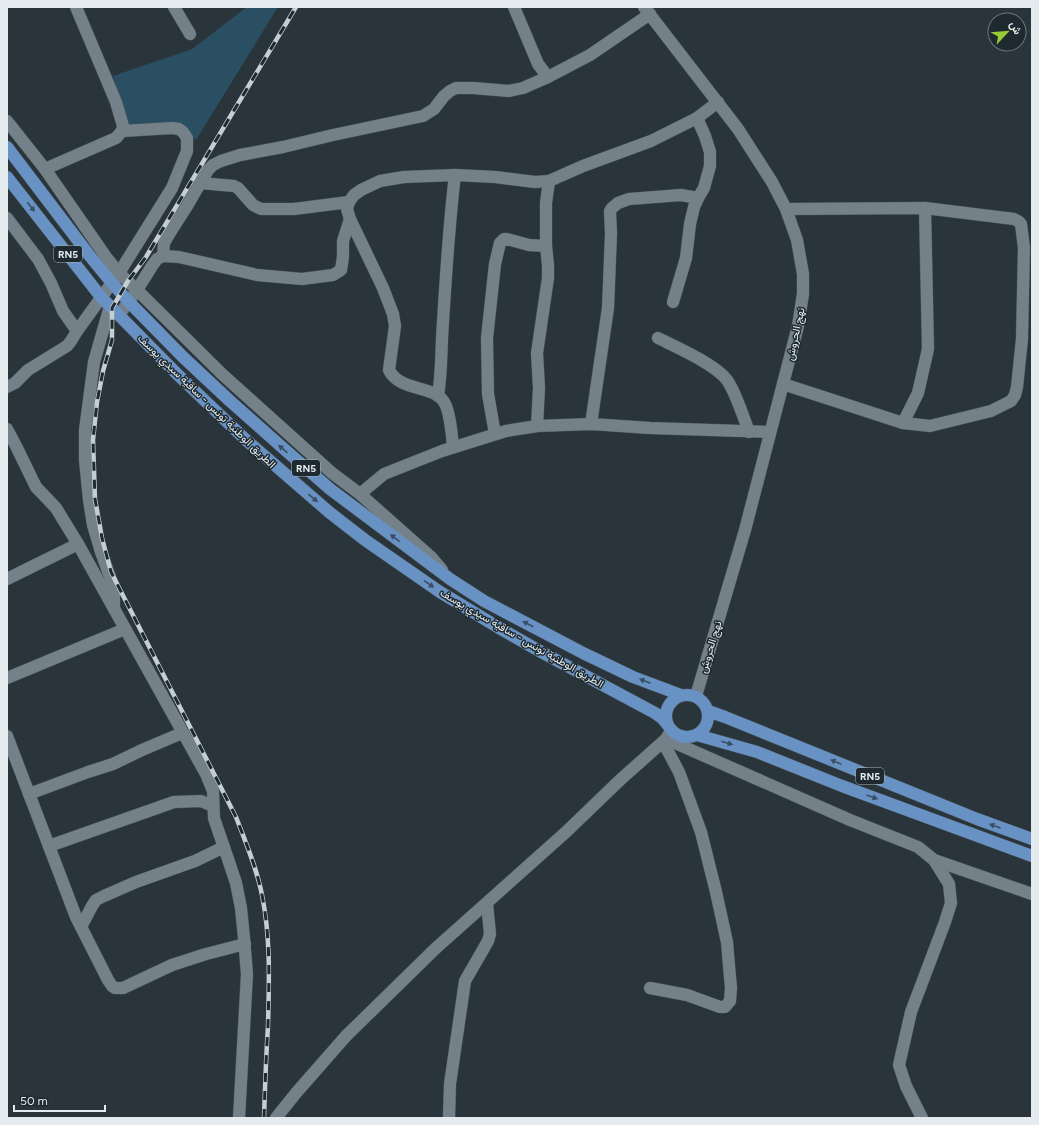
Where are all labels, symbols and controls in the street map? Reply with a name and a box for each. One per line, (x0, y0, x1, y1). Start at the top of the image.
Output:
north arrow (987, 12, 1027, 52)
text: ش (1007, 19, 1024, 37)
one-way arrow (27, 202, 35, 213)
road number: RN5 (54, 246, 82, 262)
street label: نهج الحروش (784, 306, 808, 362)
street label: الطريق الوطنية تونس - ساقية سيدي يوسف (133, 332, 278, 473)
one-way arrow (278, 444, 288, 453)
road number: RN5 (292, 460, 320, 476)
one-way arrow (308, 494, 319, 503)
one-way arrow (390, 534, 401, 543)
one-way arrow (424, 580, 434, 588)
street label: الطريق الوطنية تونس - ساقية سيدي يوسف (436, 586, 606, 693)
street label: نهج الحروش (696, 619, 726, 675)
one-way arrow (522, 621, 534, 627)
one-way arrow (638, 677, 650, 683)
one-way arrow (722, 740, 734, 746)
one-way arrow (830, 759, 841, 765)
road number: RN5 (856, 768, 884, 784)
one-way arrow (866, 794, 878, 800)
one-way arrow (989, 822, 1001, 828)
scale bar (14, 1087, 105, 1113)
text: 50 m (20, 1094, 48, 1108)

